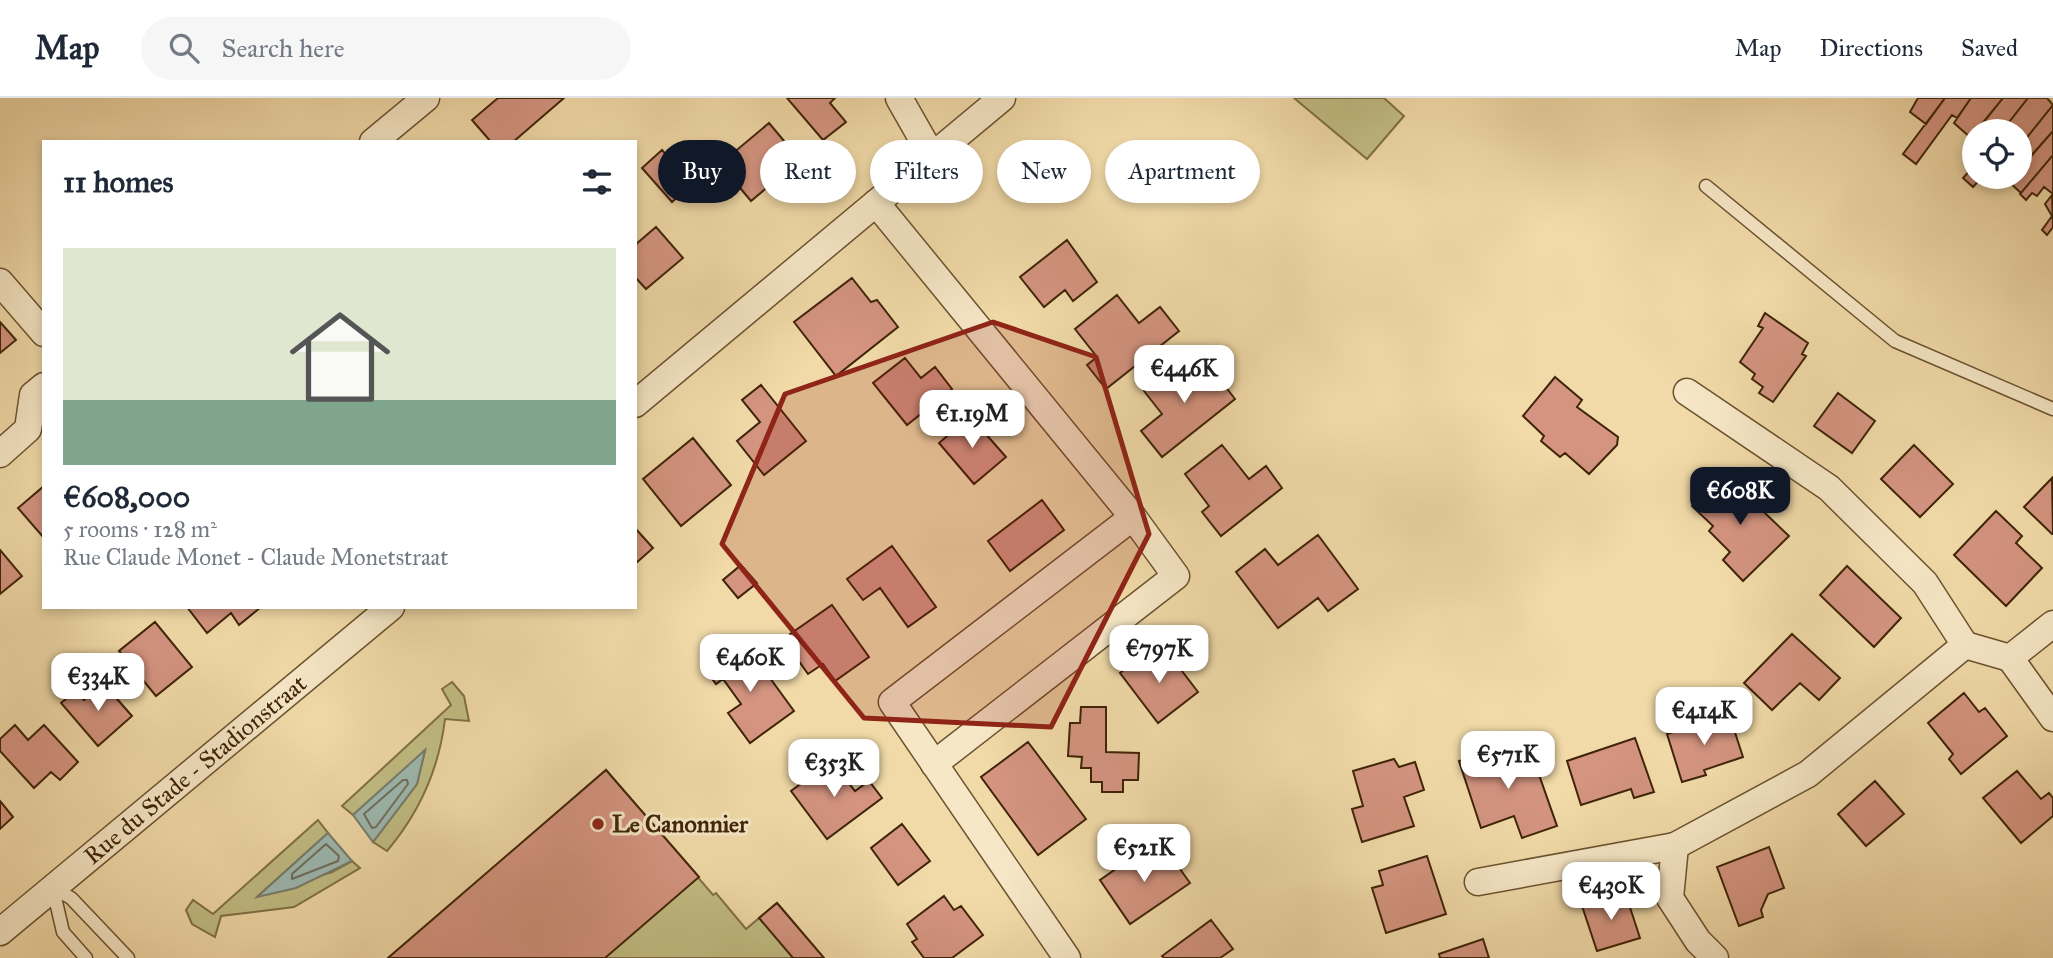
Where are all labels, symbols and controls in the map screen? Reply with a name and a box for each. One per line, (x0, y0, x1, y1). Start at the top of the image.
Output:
search box (141, 17, 631, 80)
text: Map (35, 28, 99, 68)
icon: search (165, 29, 203, 67)
text: Search here (221, 32, 345, 64)
text: Map (1735, 33, 1782, 63)
text: Directions (1820, 33, 1923, 63)
text: Saved (1961, 33, 2018, 63)
map controls (1962, 119, 2032, 189)
button: locate (1962, 119, 2032, 189)
chip: Buy (658, 140, 746, 203)
chip: Rent (760, 140, 856, 203)
chip: Filters (870, 140, 983, 203)
chip: New (997, 140, 1091, 203)
chip: Apartment (1105, 140, 1260, 203)
icon: filters (578, 163, 616, 201)
text: 11 homes (63, 164, 174, 200)
icon: home (277, 294, 403, 420)
pin: €446K (1135, 345, 1233, 405)
text: €446K (1150, 354, 1218, 382)
pin: €1.19M (915, 390, 1029, 450)
text: €1.19M (936, 399, 1008, 427)
pin: €608K (1691, 468, 1789, 527)
text: €608K (1706, 476, 1774, 504)
text: €608,000 (63, 479, 190, 515)
text: 5 rooms · 128 m² (63, 515, 217, 543)
text: Rue Claude Monet - Claude Monetstraat (63, 543, 448, 571)
pin: €797K (1110, 626, 1208, 685)
pin: €460K (701, 634, 799, 694)
text: €797K (1125, 634, 1193, 662)
text: €460K (716, 643, 784, 671)
pin: €334K (49, 654, 147, 713)
text: €334K (67, 662, 129, 690)
street label: Rue du Stade - Stadionstraat (78, 668, 313, 871)
pin: €414K (1655, 688, 1753, 747)
text: €414K (1672, 696, 1736, 724)
pin: €571K (1459, 732, 1557, 791)
pin: €353K (785, 740, 883, 799)
text: €571K (1477, 740, 1539, 768)
text: €353K (804, 748, 864, 776)
place label: Le Canonnier (612, 809, 749, 839)
marker: Le Canonnier (590, 816, 606, 832)
pin: €521K (1095, 824, 1193, 884)
text: €521K (1113, 833, 1175, 861)
pin: €430K (1562, 862, 1660, 922)
text: €430K (1578, 871, 1644, 899)

